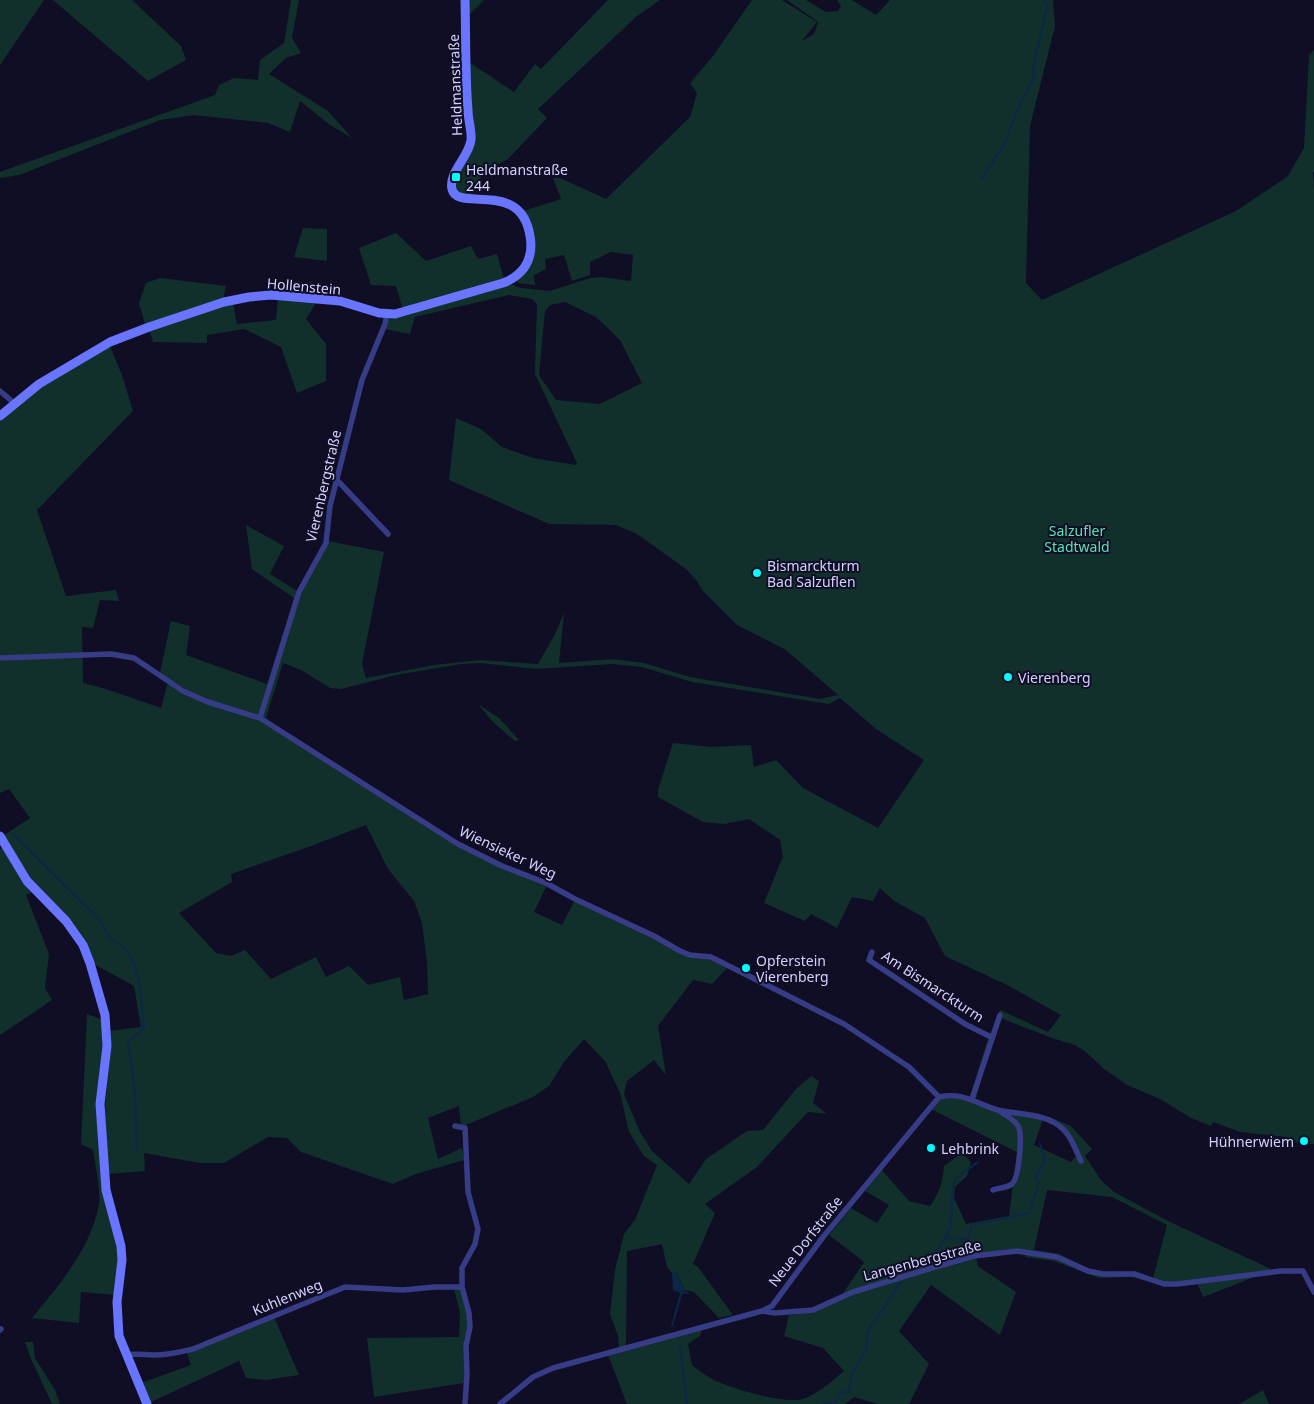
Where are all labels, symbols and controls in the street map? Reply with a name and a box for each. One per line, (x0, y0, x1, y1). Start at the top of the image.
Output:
street label: Heldmanstraße (444, 34, 466, 136)
place label: Heldmanstraße 244 (466, 160, 568, 195)
marker: Heldmanstraße 244 (450, 171, 462, 183)
street label: Hollenstein (266, 273, 342, 299)
street label: Vierenbergstraße (301, 428, 345, 544)
park label: Salzufler Stadtwald (1044, 521, 1110, 556)
place label: Bismarckturm Bad Salzuflen (767, 556, 860, 591)
marker: Bismarckturm Bad Salzuflen (751, 567, 763, 579)
place label: Vierenberg (1018, 668, 1091, 687)
marker: Vierenberg (1002, 671, 1014, 683)
street label: Wiensieker Weg (456, 821, 560, 883)
street label: Am Bismarckturm (878, 946, 988, 1026)
place label: Opferstein Vierenberg (756, 951, 829, 986)
marker: Opferstein Vierenberg (740, 962, 752, 974)
place label: Hühnerwiem (1208, 1132, 1294, 1151)
marker: Hühnerwiem (1298, 1135, 1310, 1147)
place label: Lehbrink (941, 1139, 1000, 1158)
marker: Lehbrink (925, 1142, 937, 1154)
street label: Neue Dorfstraße (764, 1192, 846, 1290)
street label: Langenbergstraße (861, 1235, 983, 1285)
street label: Kuhlenweg (249, 1274, 325, 1320)

